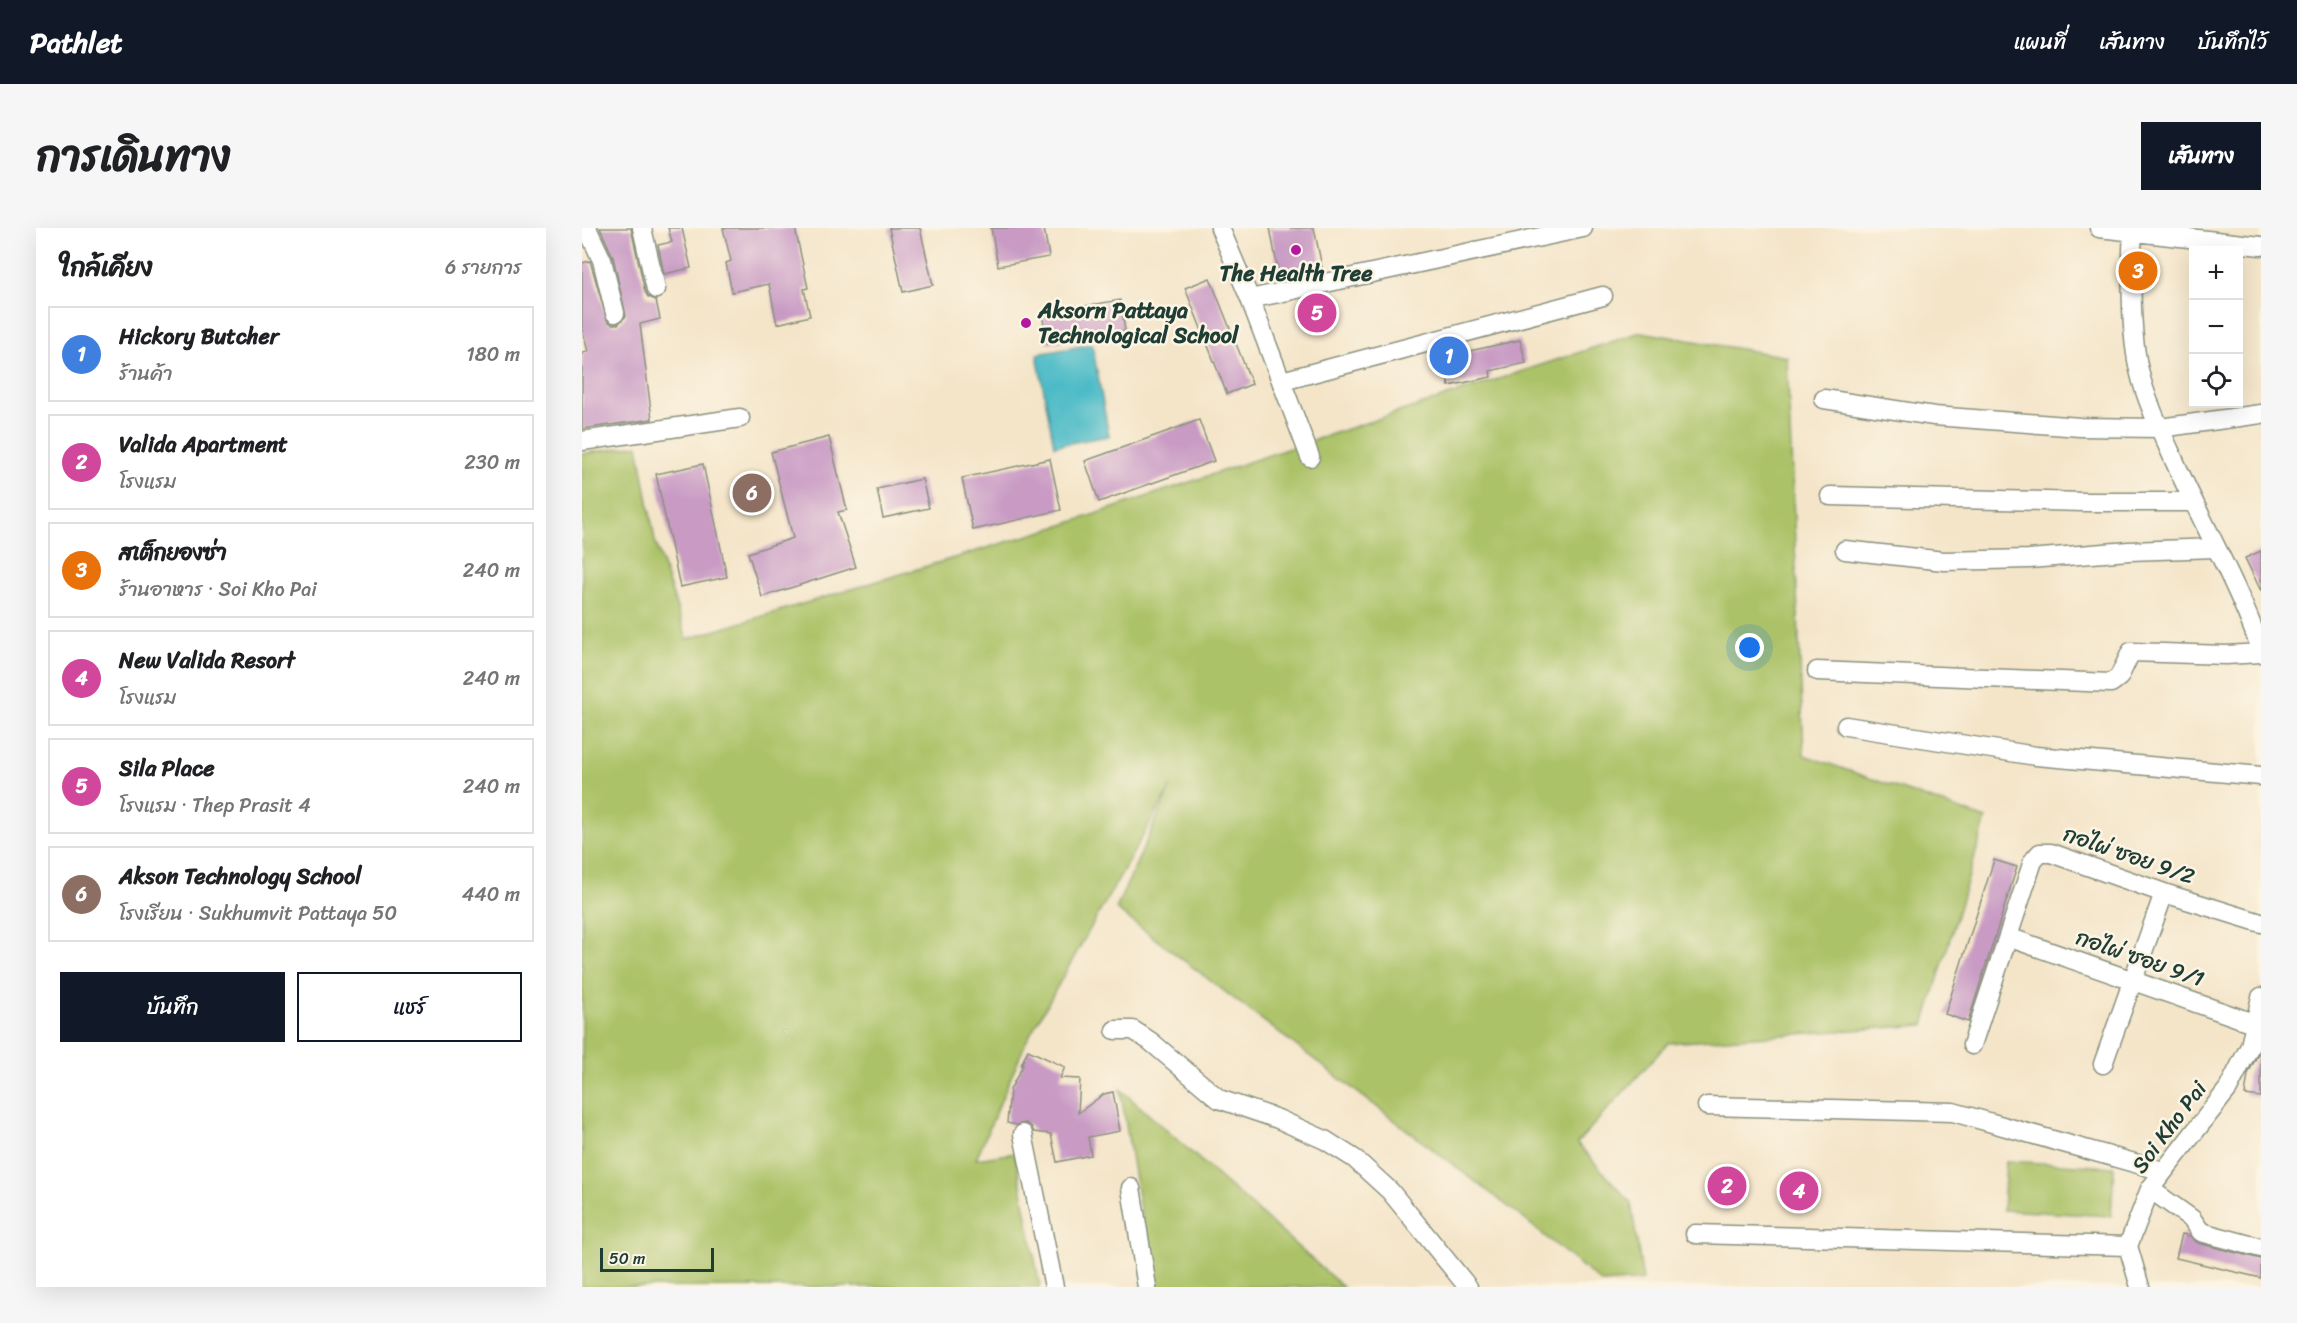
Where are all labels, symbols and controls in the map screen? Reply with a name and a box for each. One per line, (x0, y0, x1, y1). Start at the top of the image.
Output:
text: Pathlet (30, 18, 123, 67)
text: แผนที่ (2014, 23, 2066, 61)
text: เส้นทาง (2099, 23, 2165, 61)
text: บันทึกไว้ (2198, 23, 2267, 61)
text: การเดินทาง (36, 119, 231, 193)
button: เส้นทาง (2141, 122, 2261, 190)
marker: The Health Tree (1289, 243, 1303, 257)
text: ใกล้เคียง (60, 244, 152, 290)
map controls (2189, 246, 2243, 408)
button: + (2189, 246, 2243, 300)
pin: 3 (2118, 248, 2158, 294)
text: 6 รายการ (445, 250, 522, 285)
place label: The Health Tree (1220, 254, 1373, 293)
pin: 5 (1298, 290, 1336, 335)
place label: Aksorn Pattaya Technological School (1037, 291, 1240, 355)
button: − (2189, 300, 2243, 354)
marker: Aksorn Pattaya Technological School (1019, 316, 1033, 330)
text: Hickory Butcher (119, 317, 279, 356)
pin: 1 (1430, 334, 1468, 378)
text: 1 (77, 337, 86, 372)
text: 180 m (466, 337, 520, 372)
button: locate (2189, 354, 2243, 408)
text: ร้านค้า (119, 356, 173, 391)
text: Valida Apartment (119, 425, 288, 464)
text: 2 (76, 445, 87, 480)
text: 230 m (464, 445, 520, 480)
text: โรงแรม (119, 464, 176, 499)
pin: 6 (732, 470, 772, 516)
text: สเต็กยองซ่า (119, 533, 227, 572)
text: 3 (76, 553, 87, 588)
text: 240 m (463, 553, 520, 588)
text: ร้านอาหาร · Soi Kho Pai (119, 572, 317, 607)
your location (1735, 633, 1764, 662)
text: New Valida Resort (119, 641, 295, 680)
text: 4 (75, 661, 88, 696)
text: 240 m (463, 661, 520, 696)
text: โรงแรม (119, 680, 176, 715)
text: Sila Place (119, 749, 214, 788)
text: 5 (75, 769, 88, 804)
text: 240 m (463, 769, 520, 804)
text: โรงแรม · Thep Prasit 4 (119, 788, 311, 823)
street label: กอไผ่ ซอย 9/2 (2058, 814, 2200, 896)
text: Akson Technology School (119, 857, 361, 896)
text: 6 (76, 877, 87, 912)
text: 440 m (462, 877, 520, 912)
text: โรงเรียน · Sukhumvit Pattaya 50 (119, 896, 397, 931)
street label: กอไผ่ ซอย 9/1 (2070, 918, 2210, 998)
button: บันทึก (60, 972, 285, 1042)
button: แชร์ (297, 972, 522, 1042)
street label: Soi Kho Pai (2121, 1071, 2218, 1182)
pin: 2 (1708, 1164, 1746, 1208)
pin: 4 (1780, 1168, 1818, 1214)
text: 50 m (609, 1244, 645, 1273)
scale bar (600, 1245, 714, 1272)

